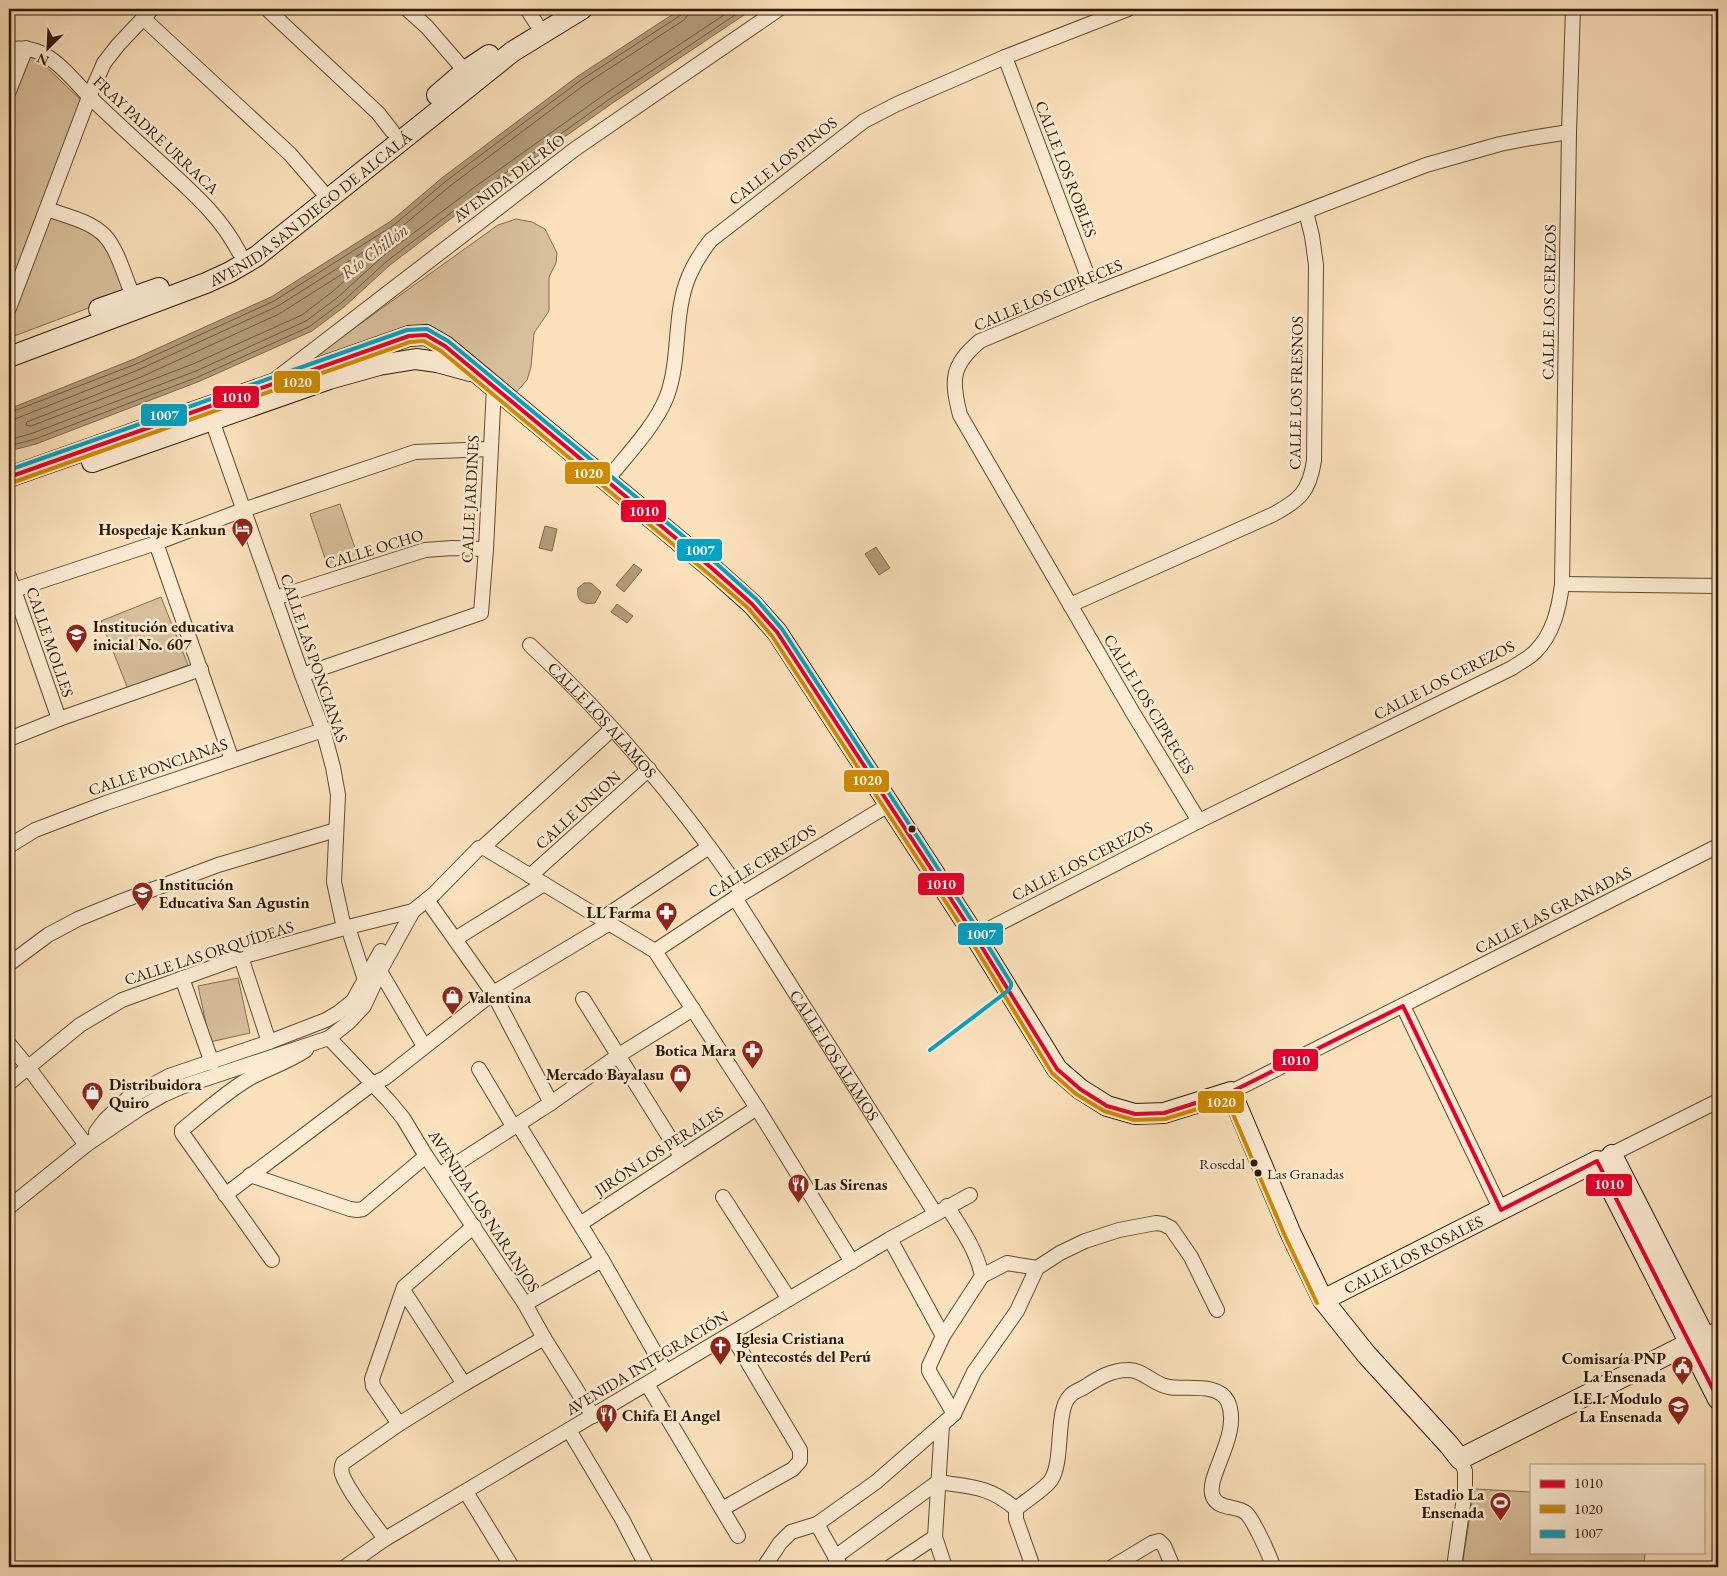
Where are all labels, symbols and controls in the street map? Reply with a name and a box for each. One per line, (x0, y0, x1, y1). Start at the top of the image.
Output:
north arrow (22, 22, 72, 72)
text: N (33, 49, 52, 70)
street label: FRAY PADRE URRACA (88, 71, 224, 200)
street label: CALLE LOS ROBLES (1030, 98, 1102, 240)
street label: CALLE LOS PINOS (724, 112, 842, 210)
street label: AVENIDA SAN DIEGO DE ALCALÁ (205, 125, 417, 291)
street label: AVENIDA DEL RÍO (448, 129, 569, 228)
water label: Río Chillón (336, 218, 412, 284)
street label: CALLE LOS CEREZOS (1537, 224, 1561, 380)
street label: CALLE LOS CIPRECES (971, 254, 1125, 336)
street label: CALLE LOS FRESNOS (1284, 316, 1308, 470)
line badge: 1020 (273, 370, 321, 394)
text: 1020 (282, 373, 312, 391)
line badge: 1010 (212, 385, 260, 409)
text: 1010 (221, 388, 251, 406)
line badge: 1007 (140, 403, 188, 427)
text: 1007 (149, 406, 179, 424)
street label: CALLE JARDINES (456, 435, 484, 563)
line badge: 1020 (564, 461, 611, 485)
text: 1020 (573, 464, 603, 482)
line badge: 1010 (620, 499, 667, 523)
text: 1010 (629, 502, 659, 520)
hotel icon: Hospedaje Kankun (230, 517, 254, 548)
place label: Hospedaje Kankun (98, 519, 226, 540)
street label: CALLE OCHO (322, 524, 426, 574)
line badge: 1007 (676, 538, 723, 562)
text: 1007 (685, 541, 715, 559)
street label: CALLE LAS PONCIANAS (275, 571, 353, 745)
street label: CALLE MOLLES (21, 584, 79, 700)
place label: Institución educativa inicial No. 607 (93, 616, 235, 655)
school or university icon: Institución educativa inicial No. 607 (65, 623, 89, 654)
street label: CALLE LOS CIPRECES (1099, 630, 1199, 778)
street label: CALLE LOS CEREZOS (1370, 635, 1518, 725)
street label: CALLE LOS ALAMOS (543, 657, 661, 782)
street label: CALLE PONCIANAS (85, 733, 231, 801)
street label: CALLE UNION (531, 766, 625, 854)
line badge: 1020 (843, 769, 890, 793)
text: 1020 (852, 771, 882, 789)
street label: CALLE LOS CEREZOS (1008, 816, 1156, 906)
street label: CALLE CEREZOS (704, 819, 820, 903)
unlabelled marker (907, 824, 917, 834)
street label: CALLE LAS GRANADAS (1471, 861, 1635, 959)
line badge: 1010 (917, 872, 965, 896)
place label: Institución Educativa San Agustin (159, 874, 310, 913)
text: 1010 (926, 875, 956, 893)
school or university icon: Institución Educativa San Agustin (131, 881, 155, 912)
pharmacy icon: LL Farma (655, 900, 679, 931)
place label: LL Farma (587, 902, 652, 923)
street label: CALLE LAS ORQUÍDEAS (122, 916, 296, 990)
line badge: 1007 (957, 922, 1004, 946)
text: 1007 (966, 925, 996, 943)
shop icon: Valentina (440, 985, 464, 1016)
street label: CALLE LOS ALAMOS (785, 986, 884, 1124)
place label: Valentina (468, 987, 532, 1008)
pharmacy icon: Botica Mara (740, 1038, 764, 1069)
place label: Botica Mara (655, 1040, 737, 1061)
line badge: 1010 (1272, 1048, 1319, 1072)
text: 1010 (1280, 1051, 1310, 1069)
shop icon: Mercado Bayalasu (668, 1062, 692, 1093)
place label: Mercado Bayalasu (546, 1064, 664, 1085)
place label: Distribuidora Quiro (109, 1074, 203, 1113)
shop icon: Distribuidora Quiro (81, 1081, 105, 1112)
line badge: 1020 (1197, 1090, 1245, 1114)
text: 1020 (1206, 1093, 1236, 1111)
street label: JIRÓN LOS PERALES (589, 1102, 727, 1202)
street label: AVENIDA LOS NARANJOS (423, 1125, 544, 1296)
place label: Rosedal (1199, 1154, 1245, 1173)
marker: Rosedal (1249, 1158, 1259, 1168)
place label: Las Granadas (1267, 1164, 1344, 1183)
marker: Las Granadas (1253, 1168, 1263, 1178)
restaurant icon: Las Sirenas (786, 1172, 810, 1203)
line badge: 1010 (1585, 1173, 1633, 1197)
place label: Las Sirenas (814, 1174, 888, 1195)
text: 1010 (1594, 1175, 1624, 1193)
street label: CALLE LOS ROSALES (1340, 1210, 1486, 1298)
street label: AVENIDA INTEGRACIÓN (561, 1306, 733, 1421)
place label: Iglesia Cristiana Pentecostés del Perú (736, 1328, 871, 1367)
church icon: Iglesia Cristiana Pentecostés del Perú (708, 1335, 732, 1366)
place label: Comisaría PNP La Ensenada (1562, 1348, 1667, 1387)
public building icon: Comisaría PNP La Ensenada (1670, 1355, 1694, 1386)
place label: I.E.I. Modulo La Ensenada (1573, 1388, 1663, 1427)
school or university icon: I.E.I. Modulo La Ensenada (1666, 1395, 1690, 1426)
restaurant icon: Chifa El Angel (594, 1403, 618, 1434)
place label: Chifa El Angel (622, 1405, 721, 1426)
legend (1530, 1464, 1704, 1554)
text: 1010 (1574, 1473, 1603, 1492)
place label: Estadio La Ensenada (1414, 1484, 1485, 1523)
sports icon: Estadio La Ensenada (1488, 1491, 1512, 1522)
text: 1020 (1574, 1499, 1603, 1518)
text: 1007 (1574, 1523, 1604, 1542)

